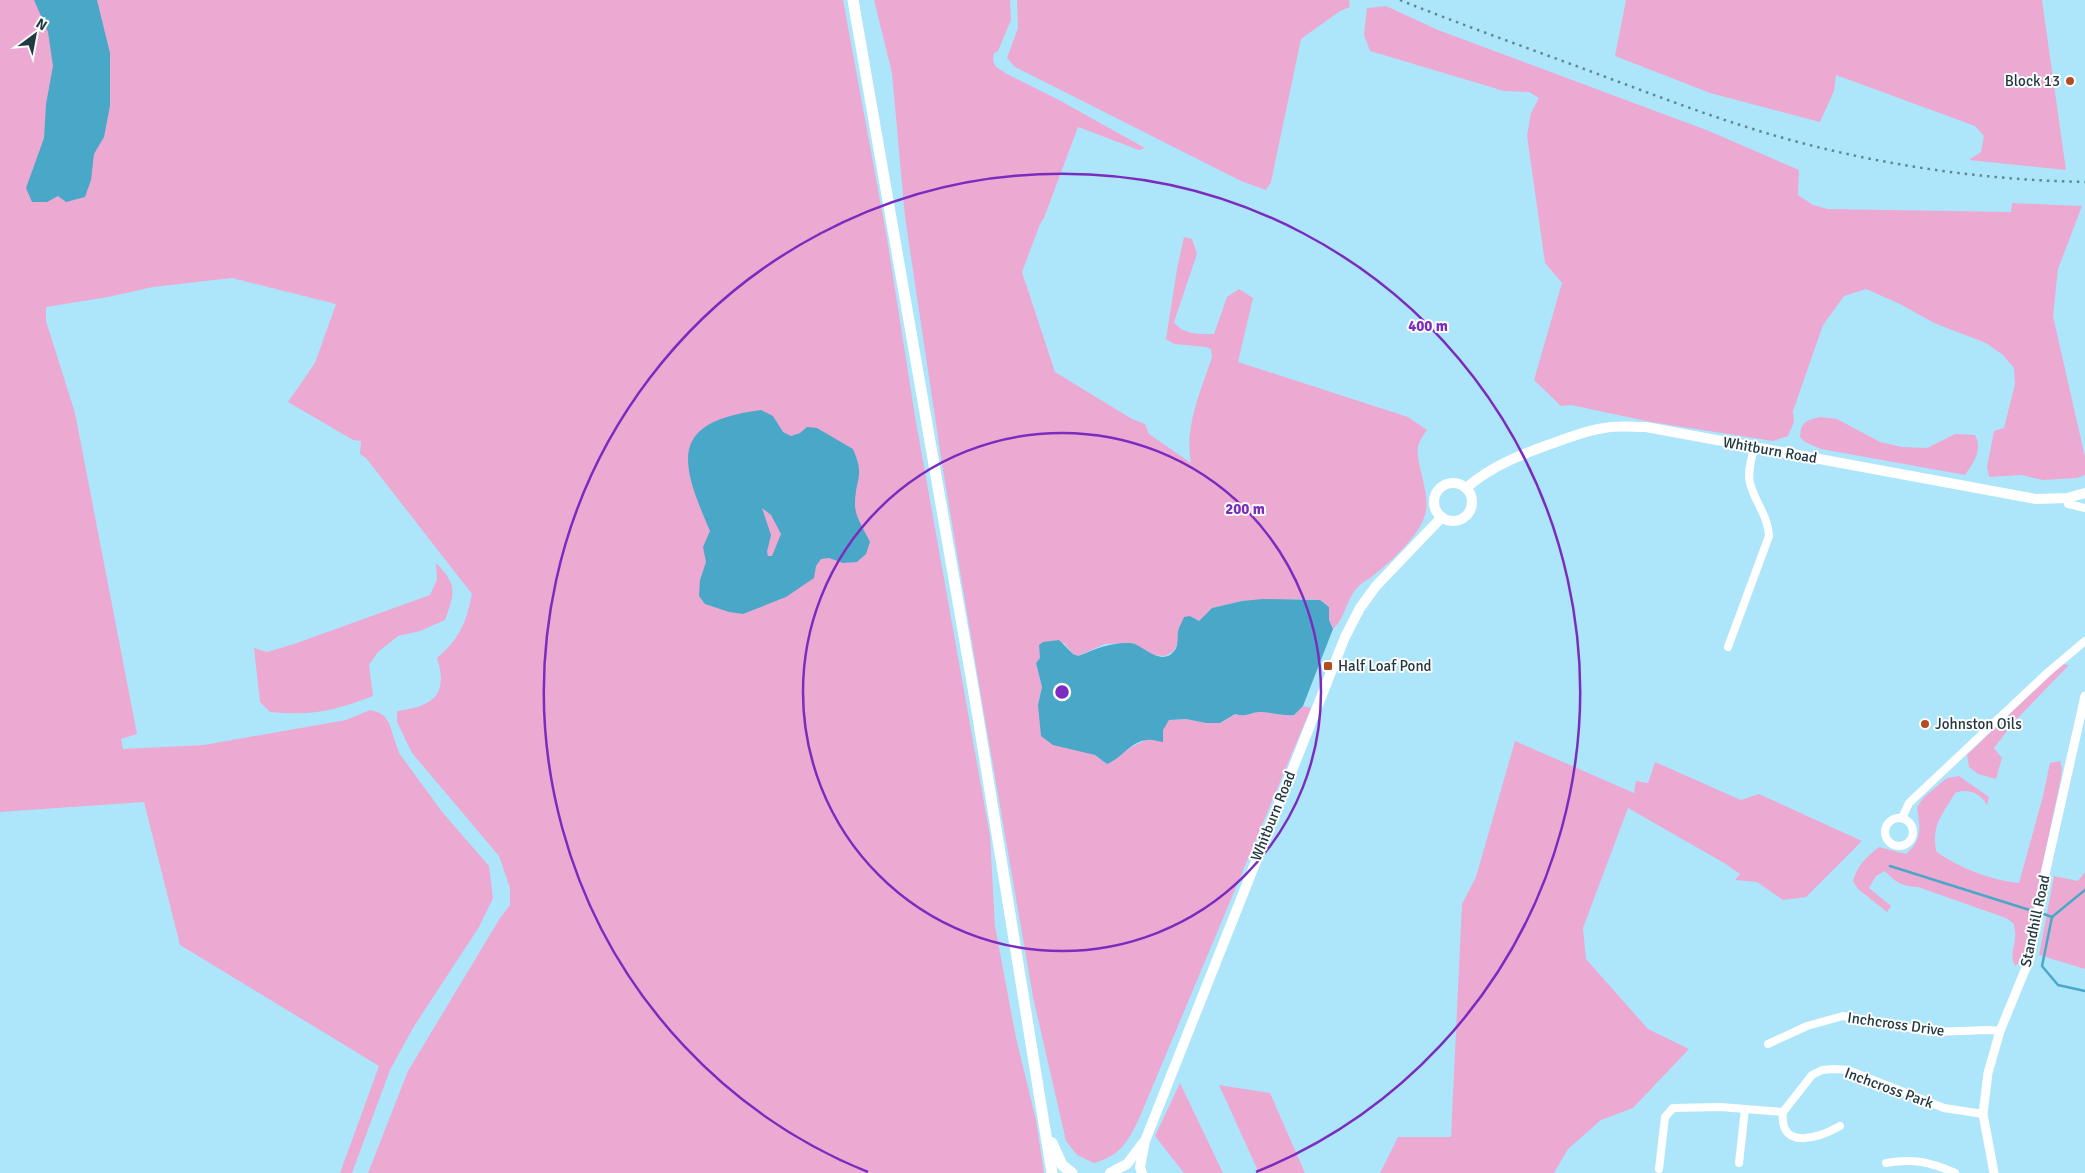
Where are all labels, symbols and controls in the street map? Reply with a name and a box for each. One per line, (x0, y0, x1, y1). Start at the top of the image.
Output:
north arrow (10, 10, 60, 60)
text: N (33, 15, 50, 34)
place label: Block 13 (2005, 72, 2060, 90)
marker: Block 13 (2064, 75, 2076, 87)
text: 400 m (1408, 317, 1448, 335)
street label: Whitburn Road (1721, 433, 1819, 467)
text: 200 m (1225, 500, 1265, 518)
place label: Half Loaf Pond (1338, 657, 1432, 675)
marker: Half Loaf Pond (1322, 660, 1334, 672)
centre of rings (1053, 683, 1071, 701)
place label: Johnston Oils (1935, 715, 2022, 733)
marker: Johnston Oils (1919, 718, 1931, 730)
street label: Whitburn Road (1247, 768, 1299, 864)
street label: Standhill Road (2016, 873, 2054, 969)
street label: Inchcross Drive (1846, 1008, 1946, 1040)
street label: Inchcross Park (1842, 1064, 1936, 1113)

